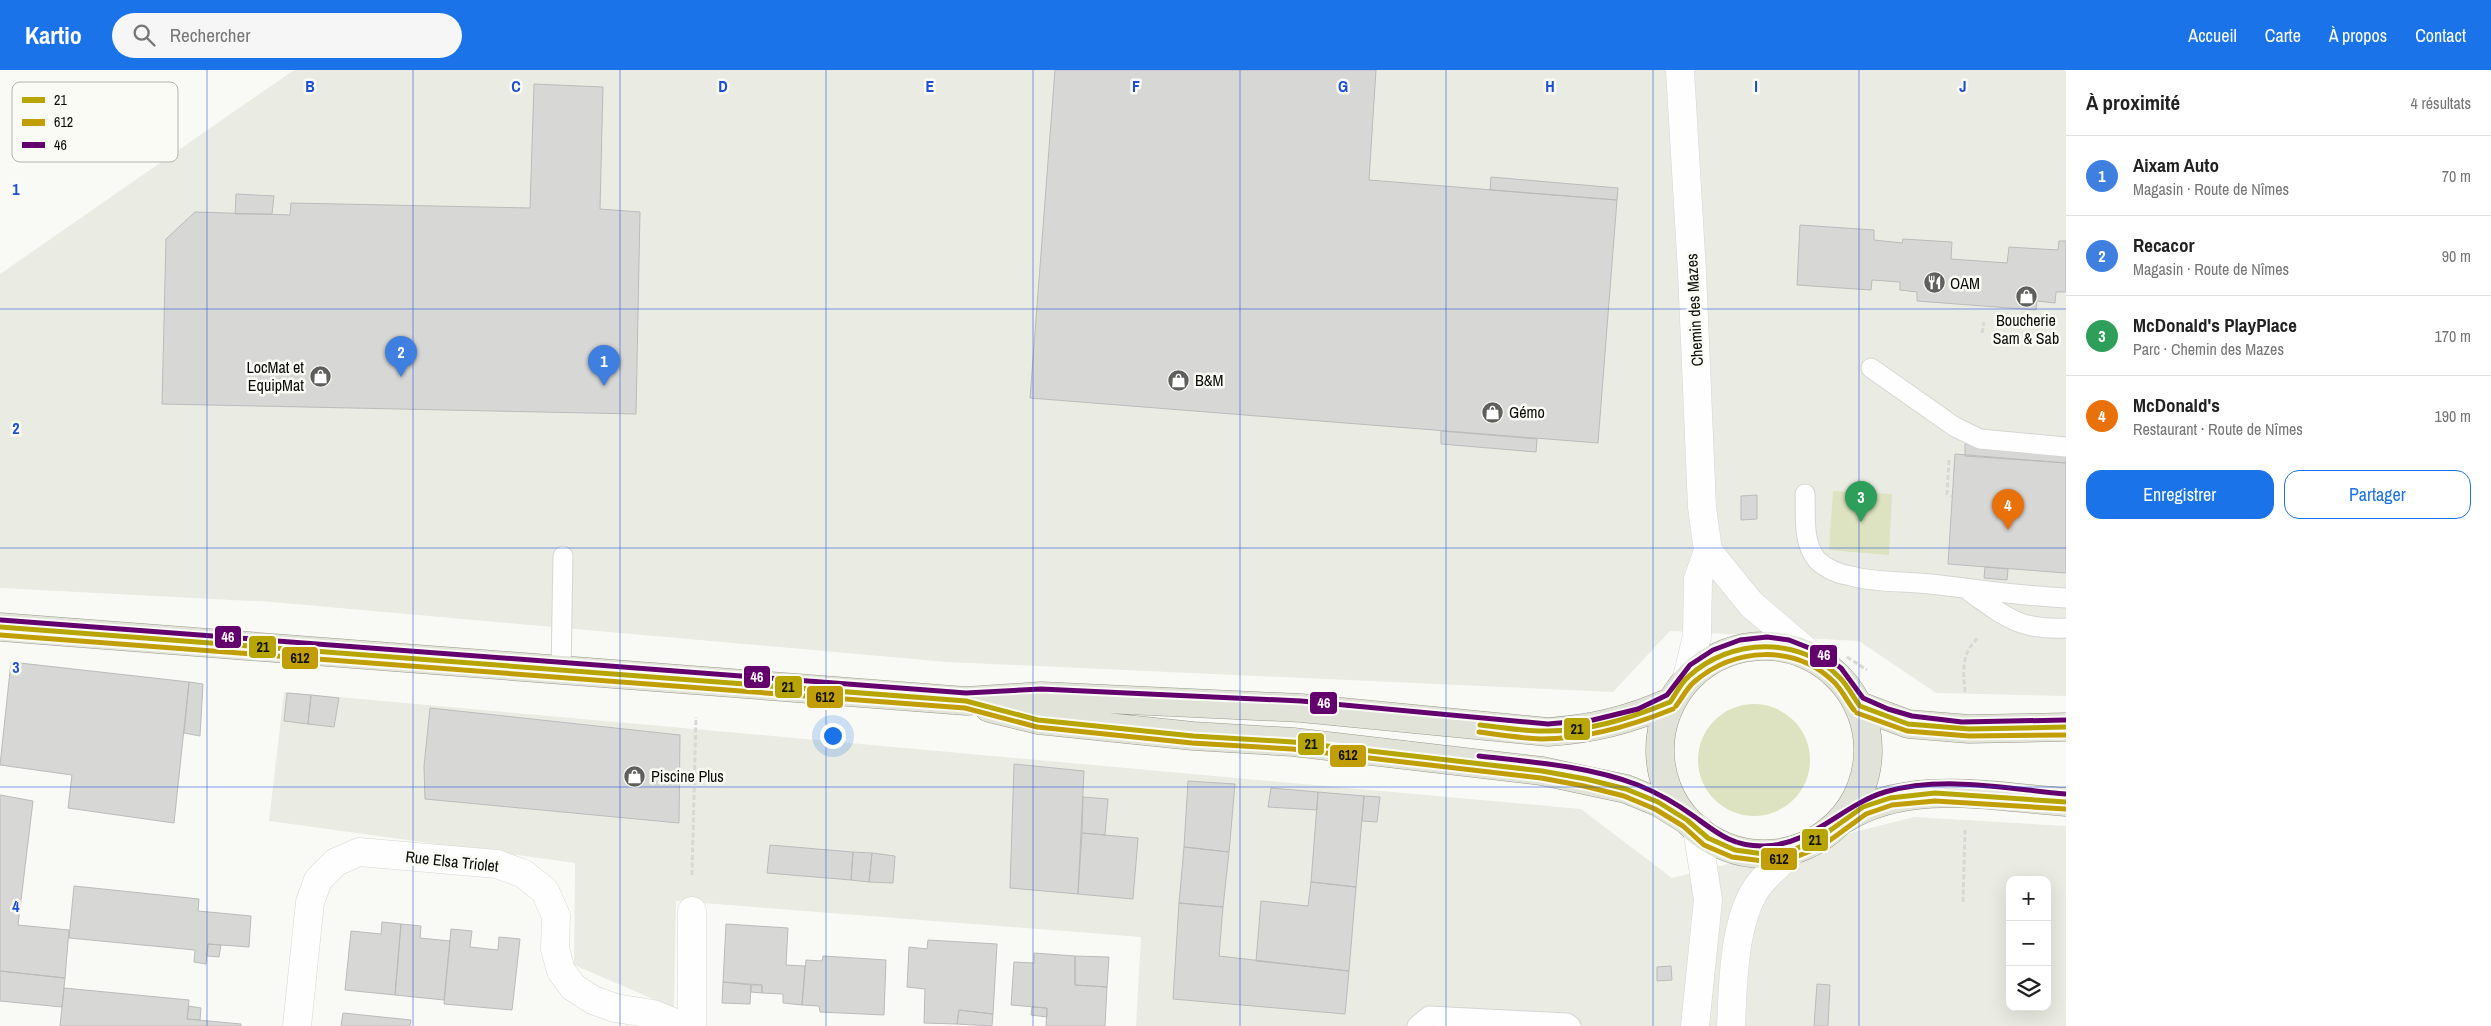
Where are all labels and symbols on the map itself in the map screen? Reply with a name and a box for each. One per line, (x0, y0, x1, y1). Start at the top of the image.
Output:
text: B (305, 75, 315, 97)
text: C (511, 75, 521, 97)
text: D (718, 75, 728, 97)
text: E (926, 75, 935, 97)
text: F (1132, 75, 1140, 97)
text: G (1338, 75, 1348, 97)
text: H (1545, 75, 1555, 97)
text: I (1754, 75, 1758, 97)
text: J (1959, 75, 1967, 97)
legend (12, 82, 178, 162)
text: 21 (54, 91, 67, 109)
text: 612 (54, 113, 73, 131)
text: 46 (54, 136, 67, 154)
text: 1 (12, 178, 20, 200)
street label: Chemin des Mazes (1680, 253, 1708, 367)
restaurant icon: OAM (1922, 271, 1946, 295)
place label: OAM (1950, 272, 1980, 294)
shop icon: Boucherie Sam & Sab (2014, 284, 2038, 308)
place label: Boucherie Sam & Sab (1993, 309, 2059, 349)
pin: 2 (385, 336, 417, 377)
pin: 1 (588, 345, 620, 386)
place label: LocMat et EquipMat (246, 356, 304, 396)
shop icon: LocMat et EquipMat (308, 364, 332, 388)
shop icon: B&M (1167, 368, 1191, 392)
place label: B&M (1195, 369, 1223, 391)
shop icon: Gémo (1481, 400, 1505, 424)
place label: Gémo (1509, 401, 1545, 423)
text: 2 (12, 417, 20, 439)
pin: 3 (1845, 481, 1877, 522)
pin: 4 (1992, 489, 2024, 530)
line badge: 46 (214, 625, 242, 649)
text: 46 (222, 628, 234, 646)
line badge: 21 (248, 635, 277, 659)
text: 21 (257, 638, 270, 656)
line badge: 46 (1809, 644, 1838, 668)
line badge: 612 (281, 646, 319, 670)
text: 46 (1818, 646, 1830, 664)
text: 612 (290, 649, 310, 667)
text: 3 (12, 656, 20, 678)
line badge: 46 (743, 665, 771, 689)
text: 46 (751, 668, 763, 686)
line badge: 21 (774, 675, 803, 699)
text: 21 (782, 678, 795, 696)
line badge: 612 (806, 685, 844, 709)
text: 612 (815, 688, 835, 706)
line badge: 46 (1309, 691, 1338, 715)
text: 46 (1318, 694, 1330, 712)
line badge: 21 (1563, 717, 1591, 741)
text: 21 (1571, 720, 1584, 738)
your location (820, 723, 846, 749)
line badge: 21 (1297, 732, 1325, 756)
text: 21 (1305, 735, 1318, 753)
line badge: 612 (1329, 744, 1367, 768)
text: 612 (1338, 746, 1358, 764)
shop icon: Piscine Plus (623, 764, 647, 788)
place label: Piscine Plus (651, 765, 724, 787)
line badge: 21 (1801, 828, 1829, 852)
text: 21 (1809, 831, 1822, 849)
street label: Rue Elsa Triolet (404, 845, 500, 877)
line badge: 612 (1760, 847, 1798, 871)
text: 612 (1769, 850, 1789, 868)
text: 4 (12, 895, 20, 917)

